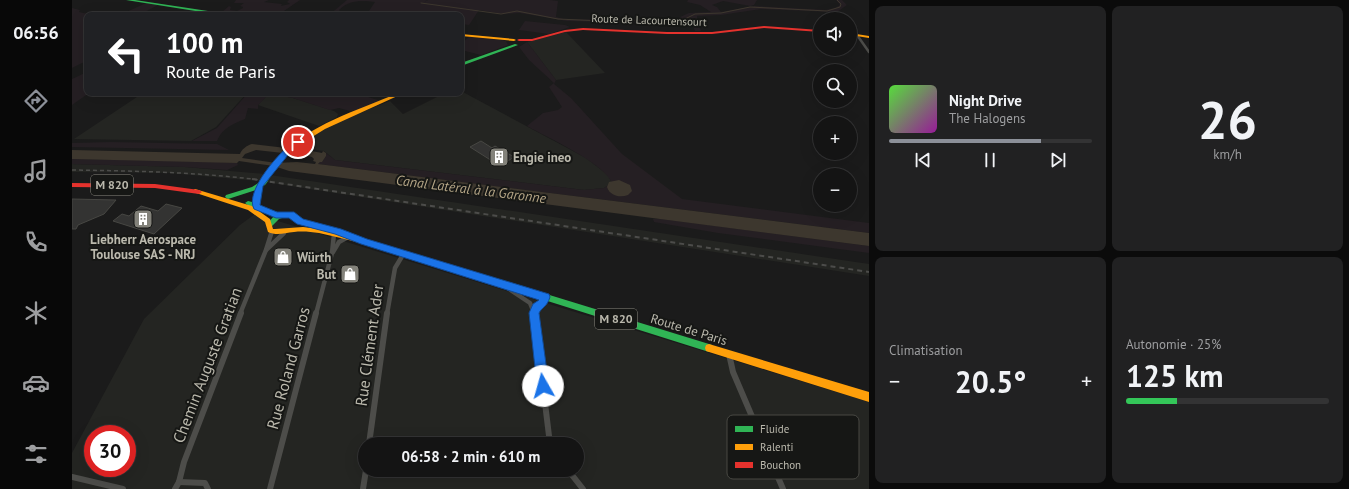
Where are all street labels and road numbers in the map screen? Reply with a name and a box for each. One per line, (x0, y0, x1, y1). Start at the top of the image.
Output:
street label: Route de Lacourtensourt (591, 11, 707, 29)
road number: M 820 (91, 175, 133, 195)
street label: Rue Clément Ader (351, 282, 388, 407)
street label: Chemin Auguste Gratian (168, 284, 246, 446)
street label: Rue Roland Garros (262, 304, 314, 431)
road number: M 820 (595, 309, 637, 329)
street label: Route de Paris (649, 310, 729, 349)

